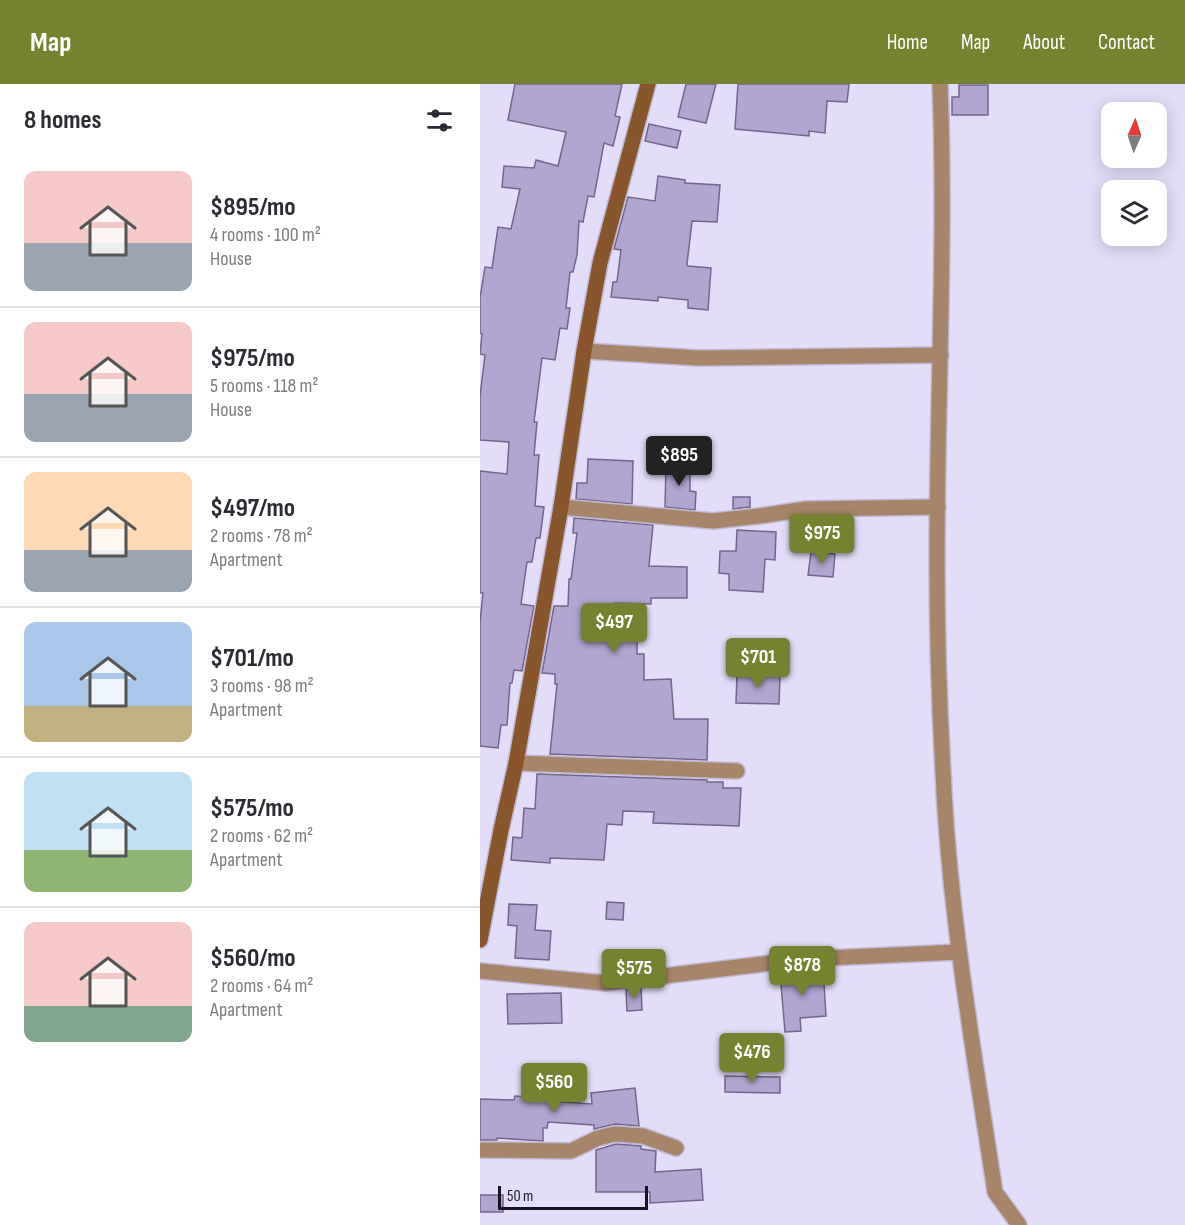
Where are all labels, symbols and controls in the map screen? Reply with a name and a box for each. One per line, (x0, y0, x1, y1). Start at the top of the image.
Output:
text: Map (30, 26, 71, 59)
text: Home (887, 30, 928, 55)
text: Map (961, 30, 990, 55)
text: About (1023, 30, 1065, 55)
text: Contact (1098, 30, 1155, 55)
north arrow (1101, 102, 1167, 168)
map controls (1101, 102, 1167, 246)
icon: filters (423, 104, 456, 137)
text: 8 homes (24, 105, 102, 136)
button: layers (1101, 180, 1167, 246)
text: $895/mo (210, 192, 296, 223)
icon: home (72, 195, 144, 267)
text: 4 rooms · 100 m² (210, 223, 321, 247)
text: House (210, 247, 252, 271)
text: $975/mo (210, 343, 295, 374)
icon: home (72, 346, 144, 418)
text: 5 rooms · 118 m² (210, 374, 319, 398)
text: House (210, 398, 252, 422)
pin: $895 (643, 436, 715, 487)
text: $895 (660, 443, 698, 467)
text: $497/mo (210, 493, 295, 524)
icon: home (72, 496, 144, 568)
pin: $975 (786, 514, 858, 565)
text: $975 (803, 521, 841, 545)
text: 2 rooms · 78 m² (210, 524, 313, 548)
text: Apartment (210, 548, 283, 572)
pin: $497 (578, 603, 650, 654)
text: $497 (595, 610, 633, 634)
pin: $701 (722, 638, 794, 689)
text: $701/mo (210, 643, 294, 674)
text: $701 (740, 645, 776, 669)
icon: home (72, 646, 144, 718)
text: 3 rooms · 98 m² (210, 674, 314, 698)
text: Apartment (210, 698, 283, 722)
text: $575/mo (210, 793, 294, 824)
icon: home (72, 796, 144, 868)
text: 2 rooms · 62 m² (210, 824, 313, 848)
text: Apartment (210, 848, 283, 872)
text: $560/mo (210, 943, 296, 974)
icon: home (72, 946, 144, 1018)
pin: $878 (766, 946, 838, 997)
pin: $575 (598, 949, 670, 1000)
text: $878 (783, 953, 821, 977)
text: $575 (616, 956, 652, 980)
text: 2 rooms · 64 m² (210, 974, 314, 998)
text: Apartment (210, 998, 283, 1022)
pin: $476 (716, 1033, 788, 1084)
text: $476 (733, 1040, 771, 1064)
pin: $560 (518, 1063, 590, 1114)
text: $560 (535, 1070, 573, 1094)
scale bar (498, 1183, 648, 1210)
text: 50 m (507, 1187, 533, 1206)

